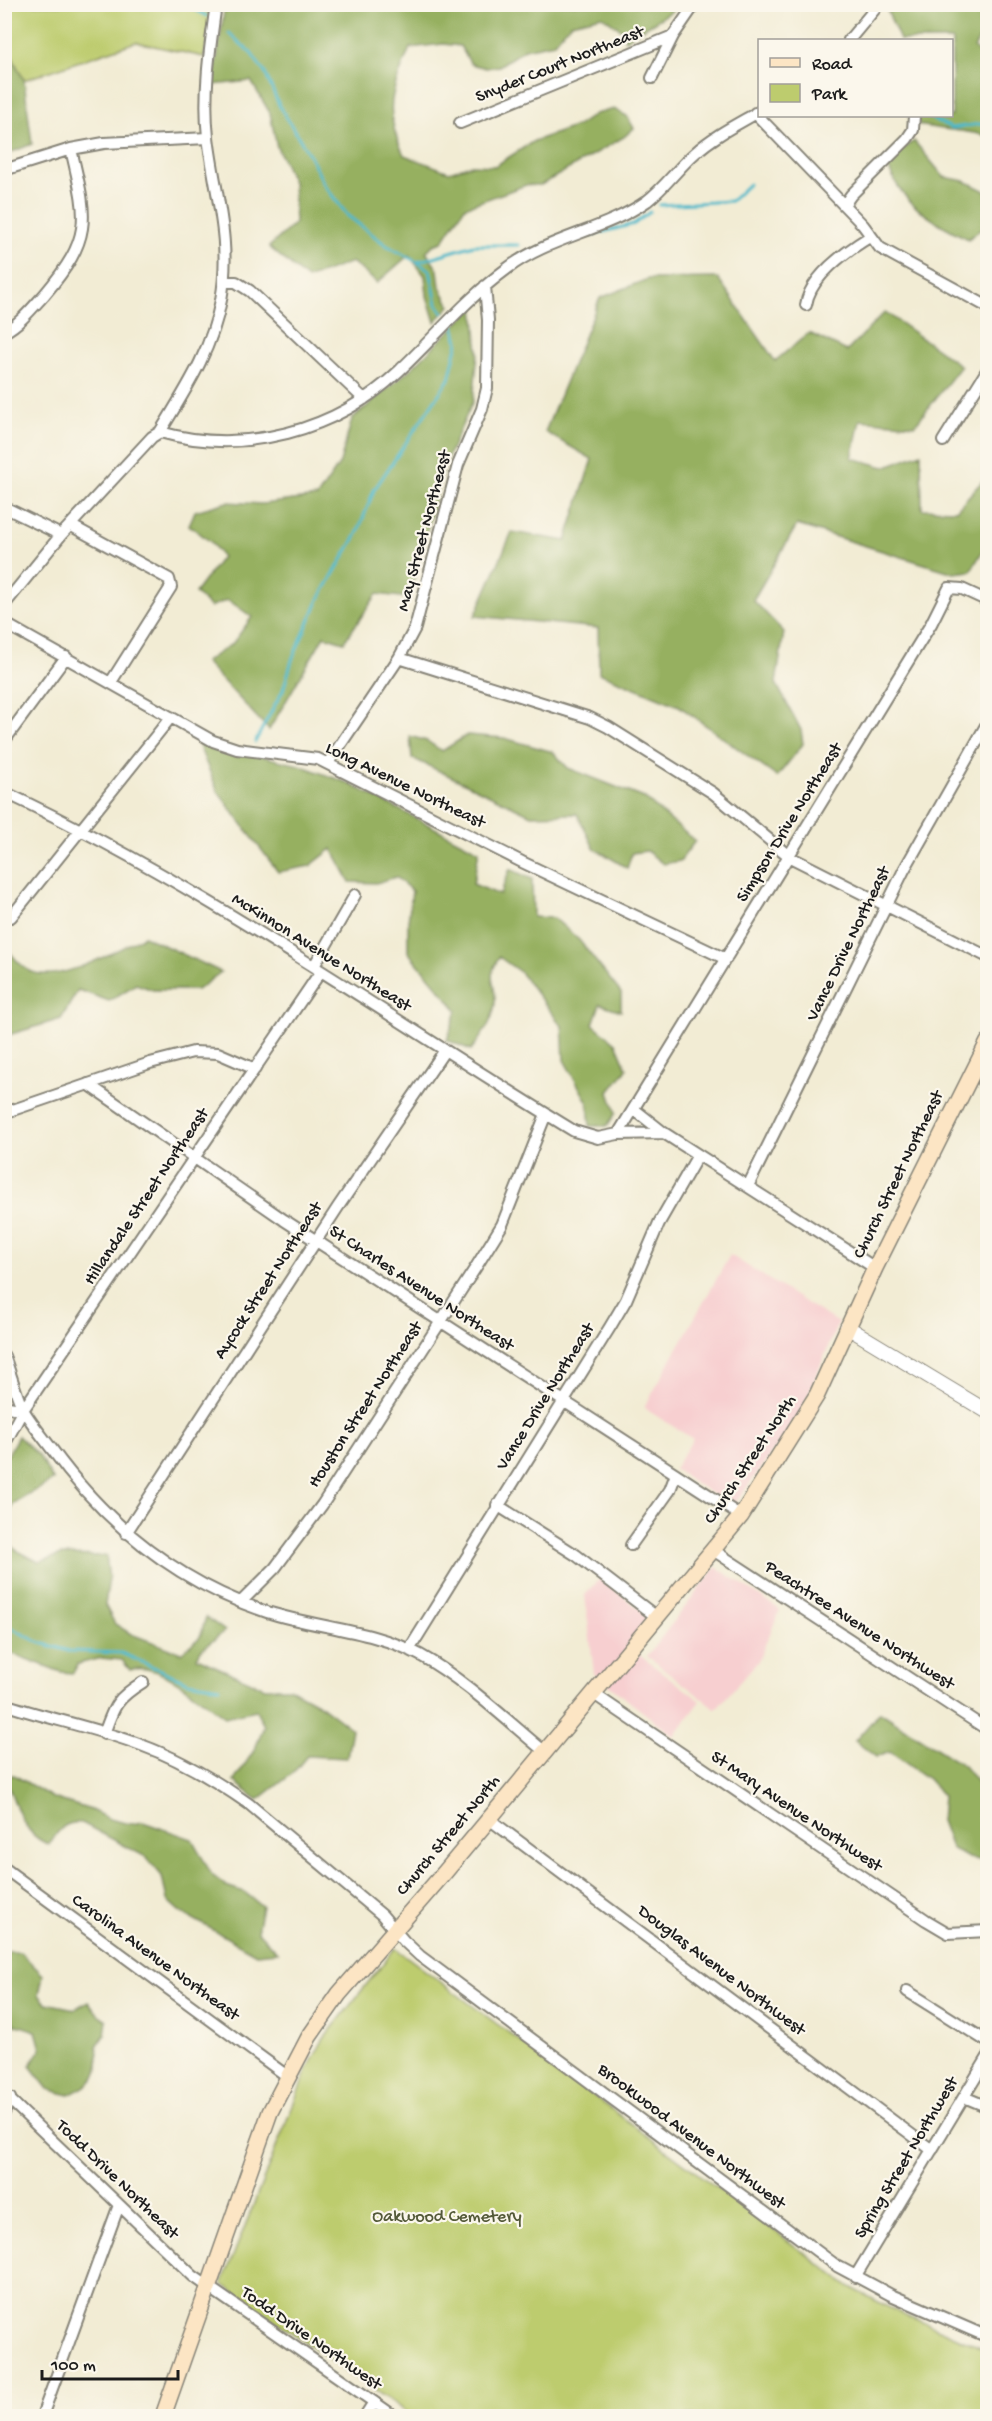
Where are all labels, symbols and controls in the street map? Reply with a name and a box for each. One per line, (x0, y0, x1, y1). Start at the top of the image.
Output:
street label: Snyder Court Northeast (473, 21, 649, 108)
legend (758, 39, 953, 117)
text: Road (812, 55, 853, 76)
text: Park (811, 85, 848, 106)
street label: May Street Northeast (393, 447, 457, 614)
street label: Long Avenue Northeast (322, 738, 490, 835)
street label: Simpson Drive Northeast (732, 738, 849, 907)
street label: Vance Drive Northeast (802, 862, 896, 1026)
street label: McKinnon Avenue Northeast (227, 889, 416, 1018)
street label: Church Street Northeast (849, 1086, 950, 1262)
street label: Hillandale Street Northeast (80, 1103, 215, 1289)
street label: Aycock Street Northeast (210, 1197, 329, 1364)
street label: St Charles Avenue Northeast (325, 1221, 519, 1358)
street label: Houston Street Northeast (304, 1316, 429, 1492)
street label: Vance Drive Northeast (492, 1318, 601, 1475)
street label: Church Street North (700, 1391, 802, 1528)
street label: Peachtree Avenue Northwest (759, 1556, 959, 1696)
street label: St Mary Avenue Northwest (706, 1747, 887, 1878)
street label: Church Street North (392, 1771, 506, 1901)
street label: Carolina Avenue Northeast (67, 1890, 244, 2027)
street label: Douglas Avenue Northwest (632, 1900, 810, 2042)
street label: Brookwood Avenue Northwest (592, 2059, 790, 2216)
street label: Spring Street Northwest (850, 2072, 964, 2242)
street label: Todd Drive Northeast (50, 2115, 184, 2245)
park label: Oakwood Cemetery (372, 2207, 522, 2228)
street label: Todd Drive Northwest (236, 2282, 387, 2396)
scale bar (42, 2343, 178, 2381)
text: 100 m (50, 2356, 96, 2377)

